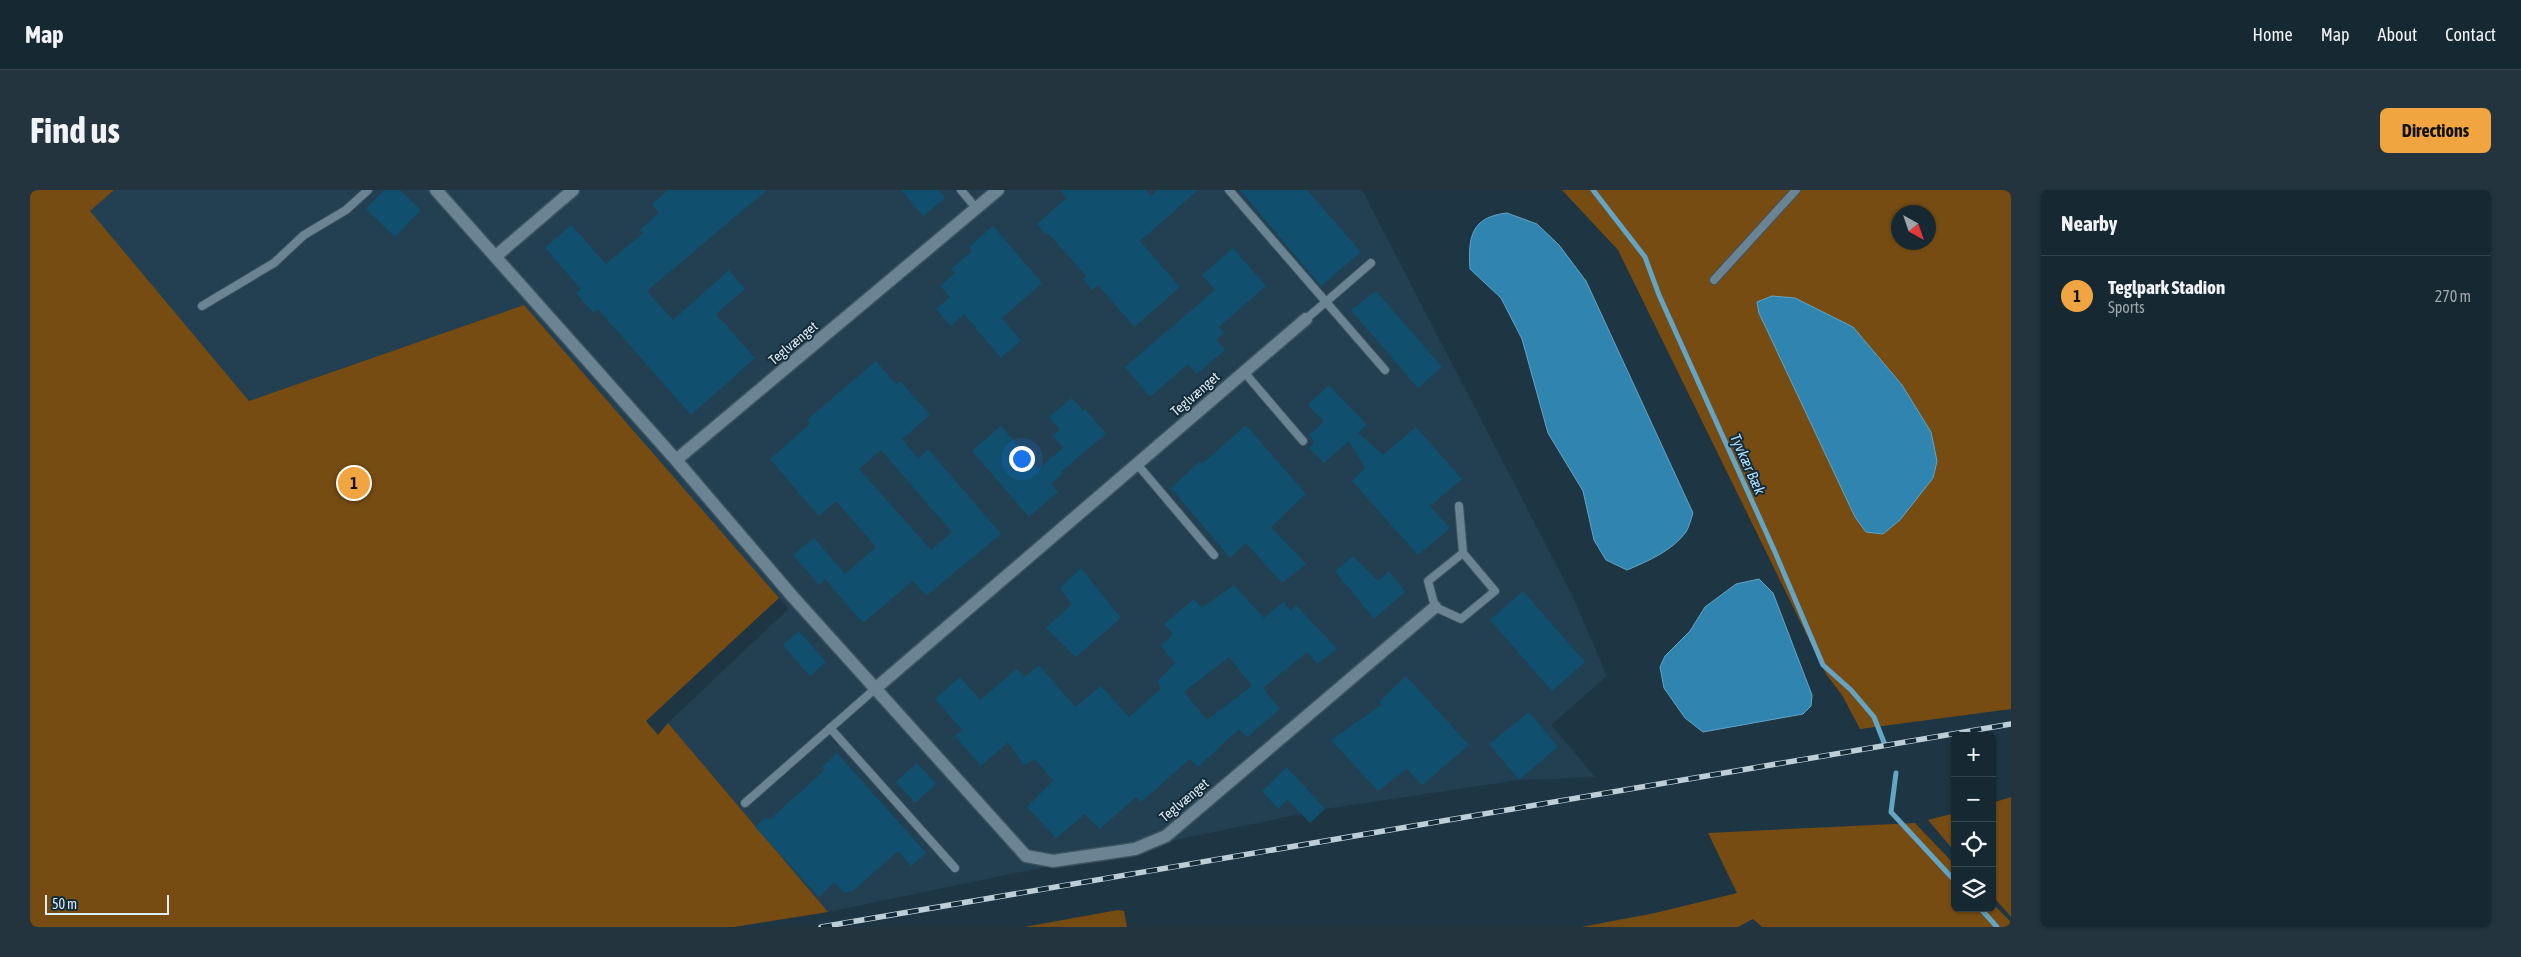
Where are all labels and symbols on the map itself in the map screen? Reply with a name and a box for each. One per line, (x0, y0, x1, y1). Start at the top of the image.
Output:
north arrow (1891, 205, 1936, 250)
street label: Teglvænget (765, 318, 821, 368)
street label: Teglvænget (1168, 369, 1222, 419)
water label: Tyvkær Bæk (1727, 431, 1769, 497)
your location (1009, 446, 1035, 472)
pin: 1 (338, 464, 370, 502)
street label: Teglvænget (1156, 775, 1212, 825)
scale bar (45, 892, 169, 915)

